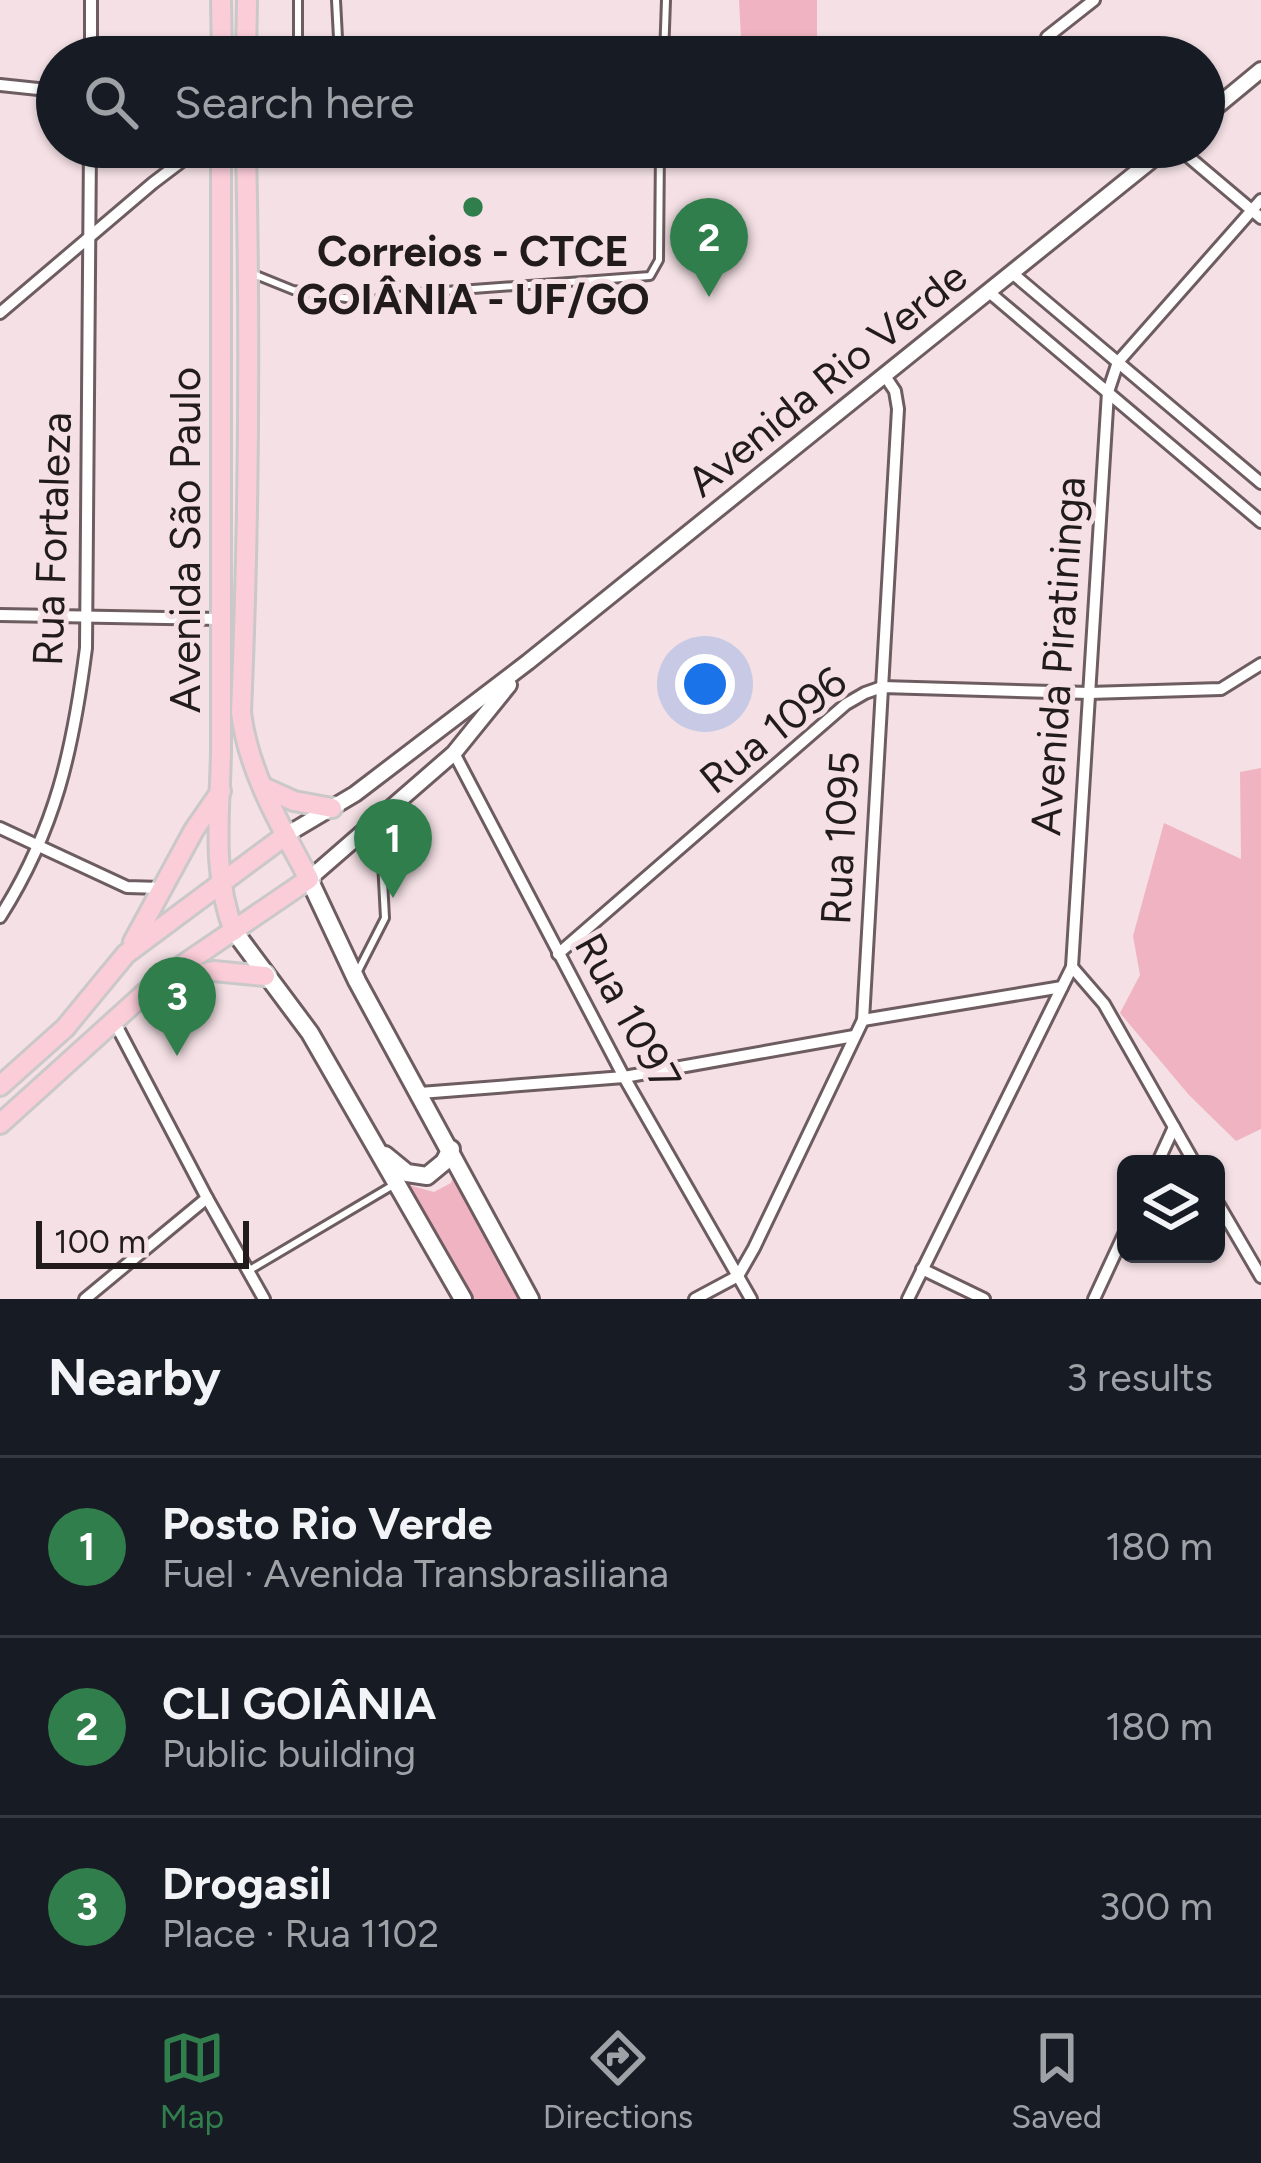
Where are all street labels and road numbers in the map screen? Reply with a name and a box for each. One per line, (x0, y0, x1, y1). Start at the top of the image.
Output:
street label: Avenida Rio Verde (677, 251, 977, 507)
street label: Avenida São Paulo (160, 367, 211, 713)
street label: Rua Fortaleza (22, 411, 82, 667)
street label: Avenida Piratininga (1020, 475, 1096, 837)
street label: Rua 1096 (690, 656, 856, 804)
street label: Rua 1095 (810, 750, 870, 926)
street label: Rua 1097 (564, 924, 692, 1100)

